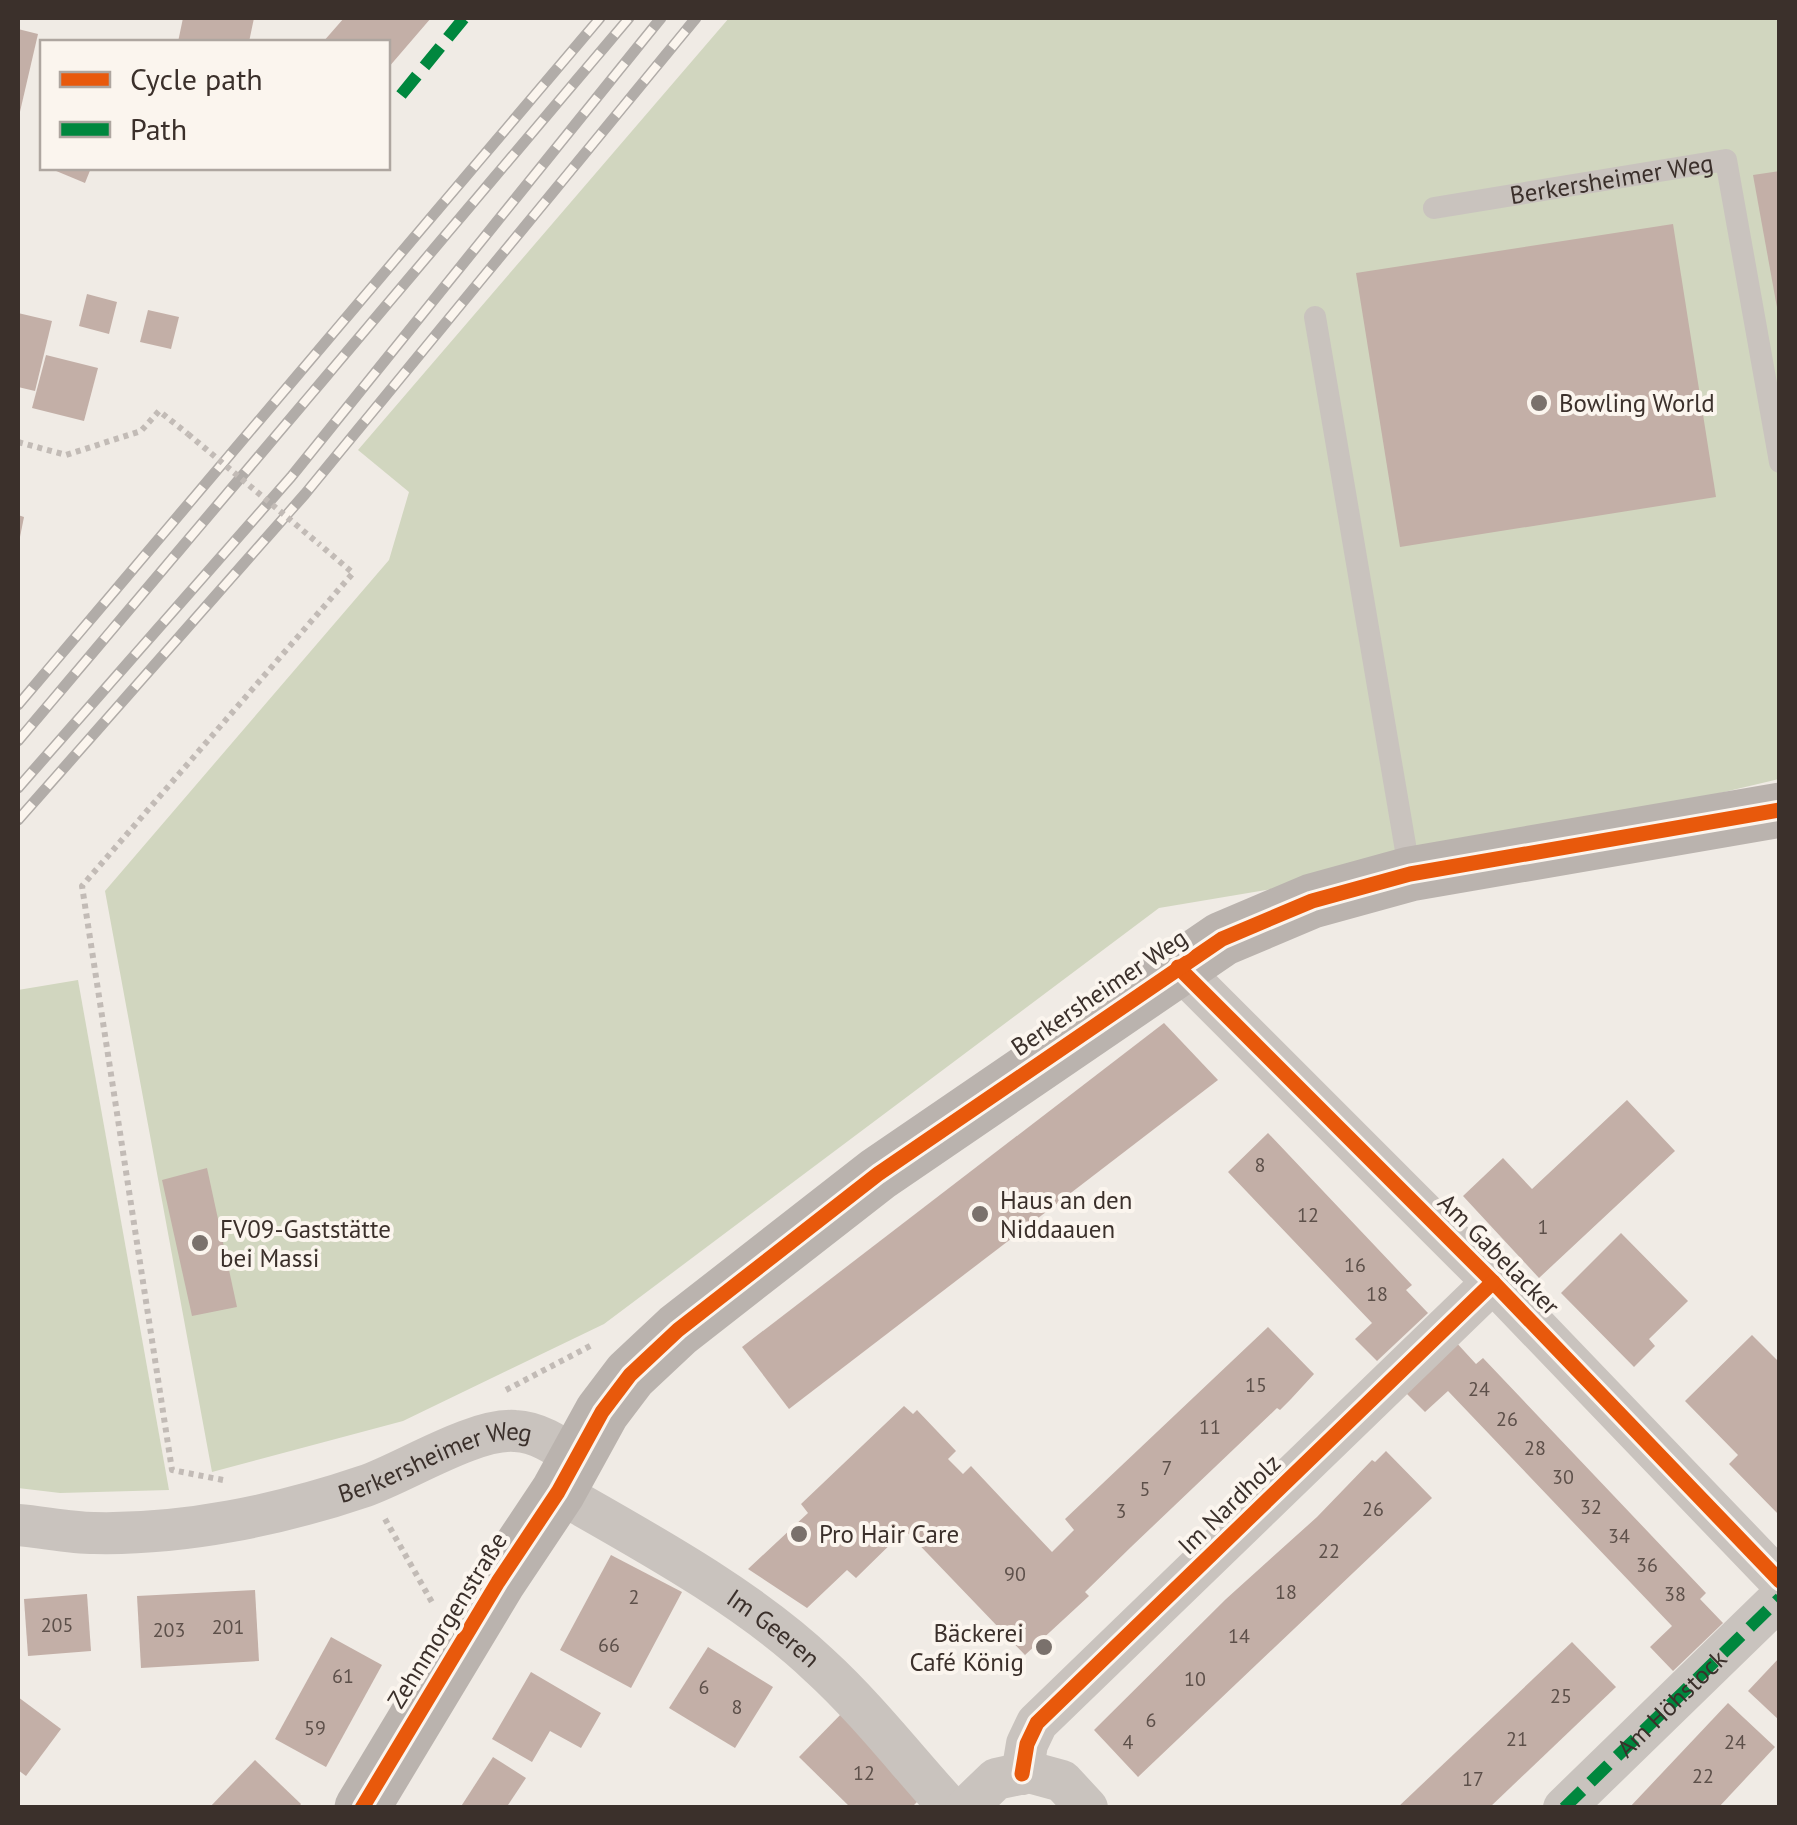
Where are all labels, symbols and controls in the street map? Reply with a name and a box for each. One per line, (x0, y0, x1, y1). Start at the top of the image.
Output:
legend (40, 40, 390, 170)
text: Cycle path (130, 59, 263, 98)
text: Path (130, 109, 187, 148)
street label: Berkersheimer Weg (1508, 146, 1716, 211)
place label: Bowling World (1559, 387, 1715, 419)
marker: Bowling World (1528, 392, 1550, 414)
street label: Berkersheimer Weg (1005, 921, 1193, 1063)
house number: 8 (1255, 1152, 1265, 1178)
place label: Haus an den Niddaauen (1000, 1184, 1132, 1245)
street label: Am Gabelacker (1431, 1186, 1567, 1322)
house number: 12 (1297, 1202, 1319, 1228)
marker: Haus an den Niddaauen (969, 1203, 991, 1225)
place label: FV09-Gaststätte bei Massi (220, 1213, 391, 1274)
house number: 1 (1538, 1214, 1548, 1240)
marker: FV09-Gaststätte bei Massi (189, 1232, 211, 1254)
house number: 16 (1344, 1252, 1366, 1278)
house number: 18 (1366, 1281, 1388, 1307)
house number: 15 (1245, 1372, 1267, 1398)
house number: 24 (1468, 1376, 1490, 1402)
house number: 26 (1496, 1406, 1518, 1432)
house number: 11 (1199, 1414, 1221, 1440)
street label: Berkersheimer Weg (334, 1415, 535, 1510)
house number: 28 (1524, 1435, 1546, 1461)
street label: Im Nardholz (1171, 1447, 1287, 1561)
house number: 7 (1162, 1455, 1172, 1481)
house number: 30 (1552, 1464, 1574, 1490)
house number: 5 (1140, 1476, 1150, 1502)
house number: 32 (1580, 1494, 1602, 1520)
house number: 26 (1362, 1496, 1384, 1522)
house number: 3 (1116, 1498, 1126, 1524)
place label: Pro Hair Care (819, 1518, 959, 1550)
marker: Pro Hair Care (788, 1523, 810, 1545)
house number: 34 (1608, 1523, 1630, 1549)
street label: Zehnmorgenstraße (380, 1526, 514, 1714)
house number: 22 (1318, 1538, 1340, 1564)
house number: 36 (1636, 1552, 1658, 1578)
house number: 90 (1004, 1561, 1026, 1587)
house number: 18 (1275, 1579, 1297, 1605)
house number: 38 (1664, 1581, 1686, 1607)
street label: Im Geeren (721, 1582, 827, 1674)
house number: 2 (629, 1584, 639, 1610)
house number: 205 (41, 1612, 73, 1638)
house number: 201 (212, 1614, 244, 1640)
house number: 203 (153, 1617, 185, 1643)
place label: Bäckerei Café König (909, 1617, 1024, 1678)
house number: 14 (1228, 1623, 1250, 1649)
house number: 66 (598, 1632, 620, 1658)
marker: Bäckerei Café König (1033, 1636, 1055, 1658)
street label: Am Höhstock (1610, 1643, 1733, 1764)
house number: 61 (332, 1663, 354, 1689)
house number: 10 (1184, 1666, 1206, 1692)
house number: 6 (699, 1674, 709, 1700)
house number: 25 (1550, 1683, 1572, 1709)
house number: 8 (732, 1694, 742, 1720)
house number: 6 (1146, 1707, 1156, 1733)
house number: 59 (304, 1715, 326, 1741)
house number: 21 (1506, 1726, 1528, 1752)
house number: 4 (1123, 1729, 1134, 1755)
house number: 24 (1724, 1729, 1746, 1755)
house number: 12 (853, 1760, 875, 1786)
house number: 22 (1692, 1763, 1714, 1789)
house number: 17 (1462, 1766, 1484, 1792)

